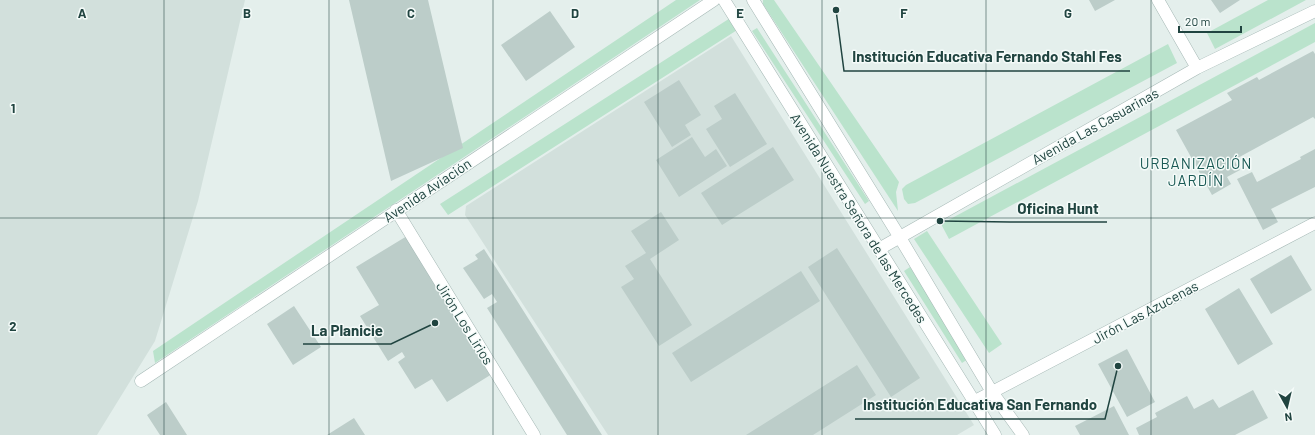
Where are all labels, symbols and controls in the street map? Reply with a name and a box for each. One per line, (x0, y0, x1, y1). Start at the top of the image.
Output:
text: A (78, 5, 87, 21)
text: B (243, 5, 251, 21)
text: C (407, 5, 415, 21)
text: D (571, 5, 579, 21)
text: E (736, 5, 744, 21)
text: F (900, 5, 908, 21)
text: G (1064, 5, 1072, 21)
scale bar (1179, 8, 1241, 34)
text: 20 m (1185, 14, 1211, 28)
callout: Institución Educativa Fernando Stahl Fes (844, 44, 1130, 71)
text: Institución Educativa Fernando Stahl Fes (852, 47, 1122, 65)
street label: Avenida Las Casuarinas (1029, 84, 1162, 168)
text: 1 (11, 100, 15, 116)
street label: Avenida Nuestra Señora de las Mercedes (787, 110, 931, 326)
street label: Avenida Aviación (380, 154, 474, 226)
district label: URBANIZACIÓN JARDÍN (1140, 154, 1252, 189)
callout: Oficina Hunt (1010, 195, 1107, 222)
text: Oficina Hunt (1017, 199, 1099, 217)
street label: Jirón Las Azucenas (1089, 277, 1201, 347)
street label: Jirón Los Lirios (433, 279, 497, 368)
callout: La Planicie (303, 317, 391, 344)
text: 2 (9, 318, 17, 334)
text: La Planicie (311, 321, 383, 339)
north arrow (1267, 387, 1307, 427)
callout: Institución Educativa San Fernando (855, 392, 1105, 419)
text: Institución Educativa San Fernando (863, 395, 1097, 413)
text: N (1284, 410, 1293, 424)

